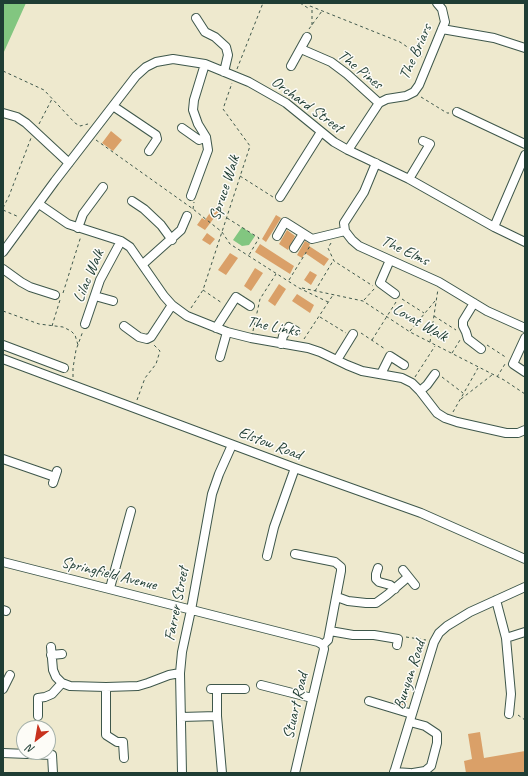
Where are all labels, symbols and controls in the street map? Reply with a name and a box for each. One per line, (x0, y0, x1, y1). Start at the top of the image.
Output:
street label: The Briars (395, 21, 437, 83)
street label: The Pines (334, 46, 386, 94)
street label: Orchard Street (267, 72, 347, 138)
street label: Spruce Walk (205, 153, 245, 223)
street label: The Elms (378, 232, 432, 270)
street label: Lilac Walk (69, 247, 109, 305)
street label: Lovat Walk (389, 300, 451, 346)
street label: The Links (245, 313, 301, 341)
street label: Elstow Road (236, 423, 304, 465)
street label: Springfield Avenue (59, 553, 159, 595)
street label: Farrer Street (160, 565, 194, 643)
street label: Bunyan Road (390, 638, 430, 712)
street label: Stuart Road (279, 671, 313, 741)
north arrow (16, 720, 56, 760)
text: N (24, 742, 37, 757)

